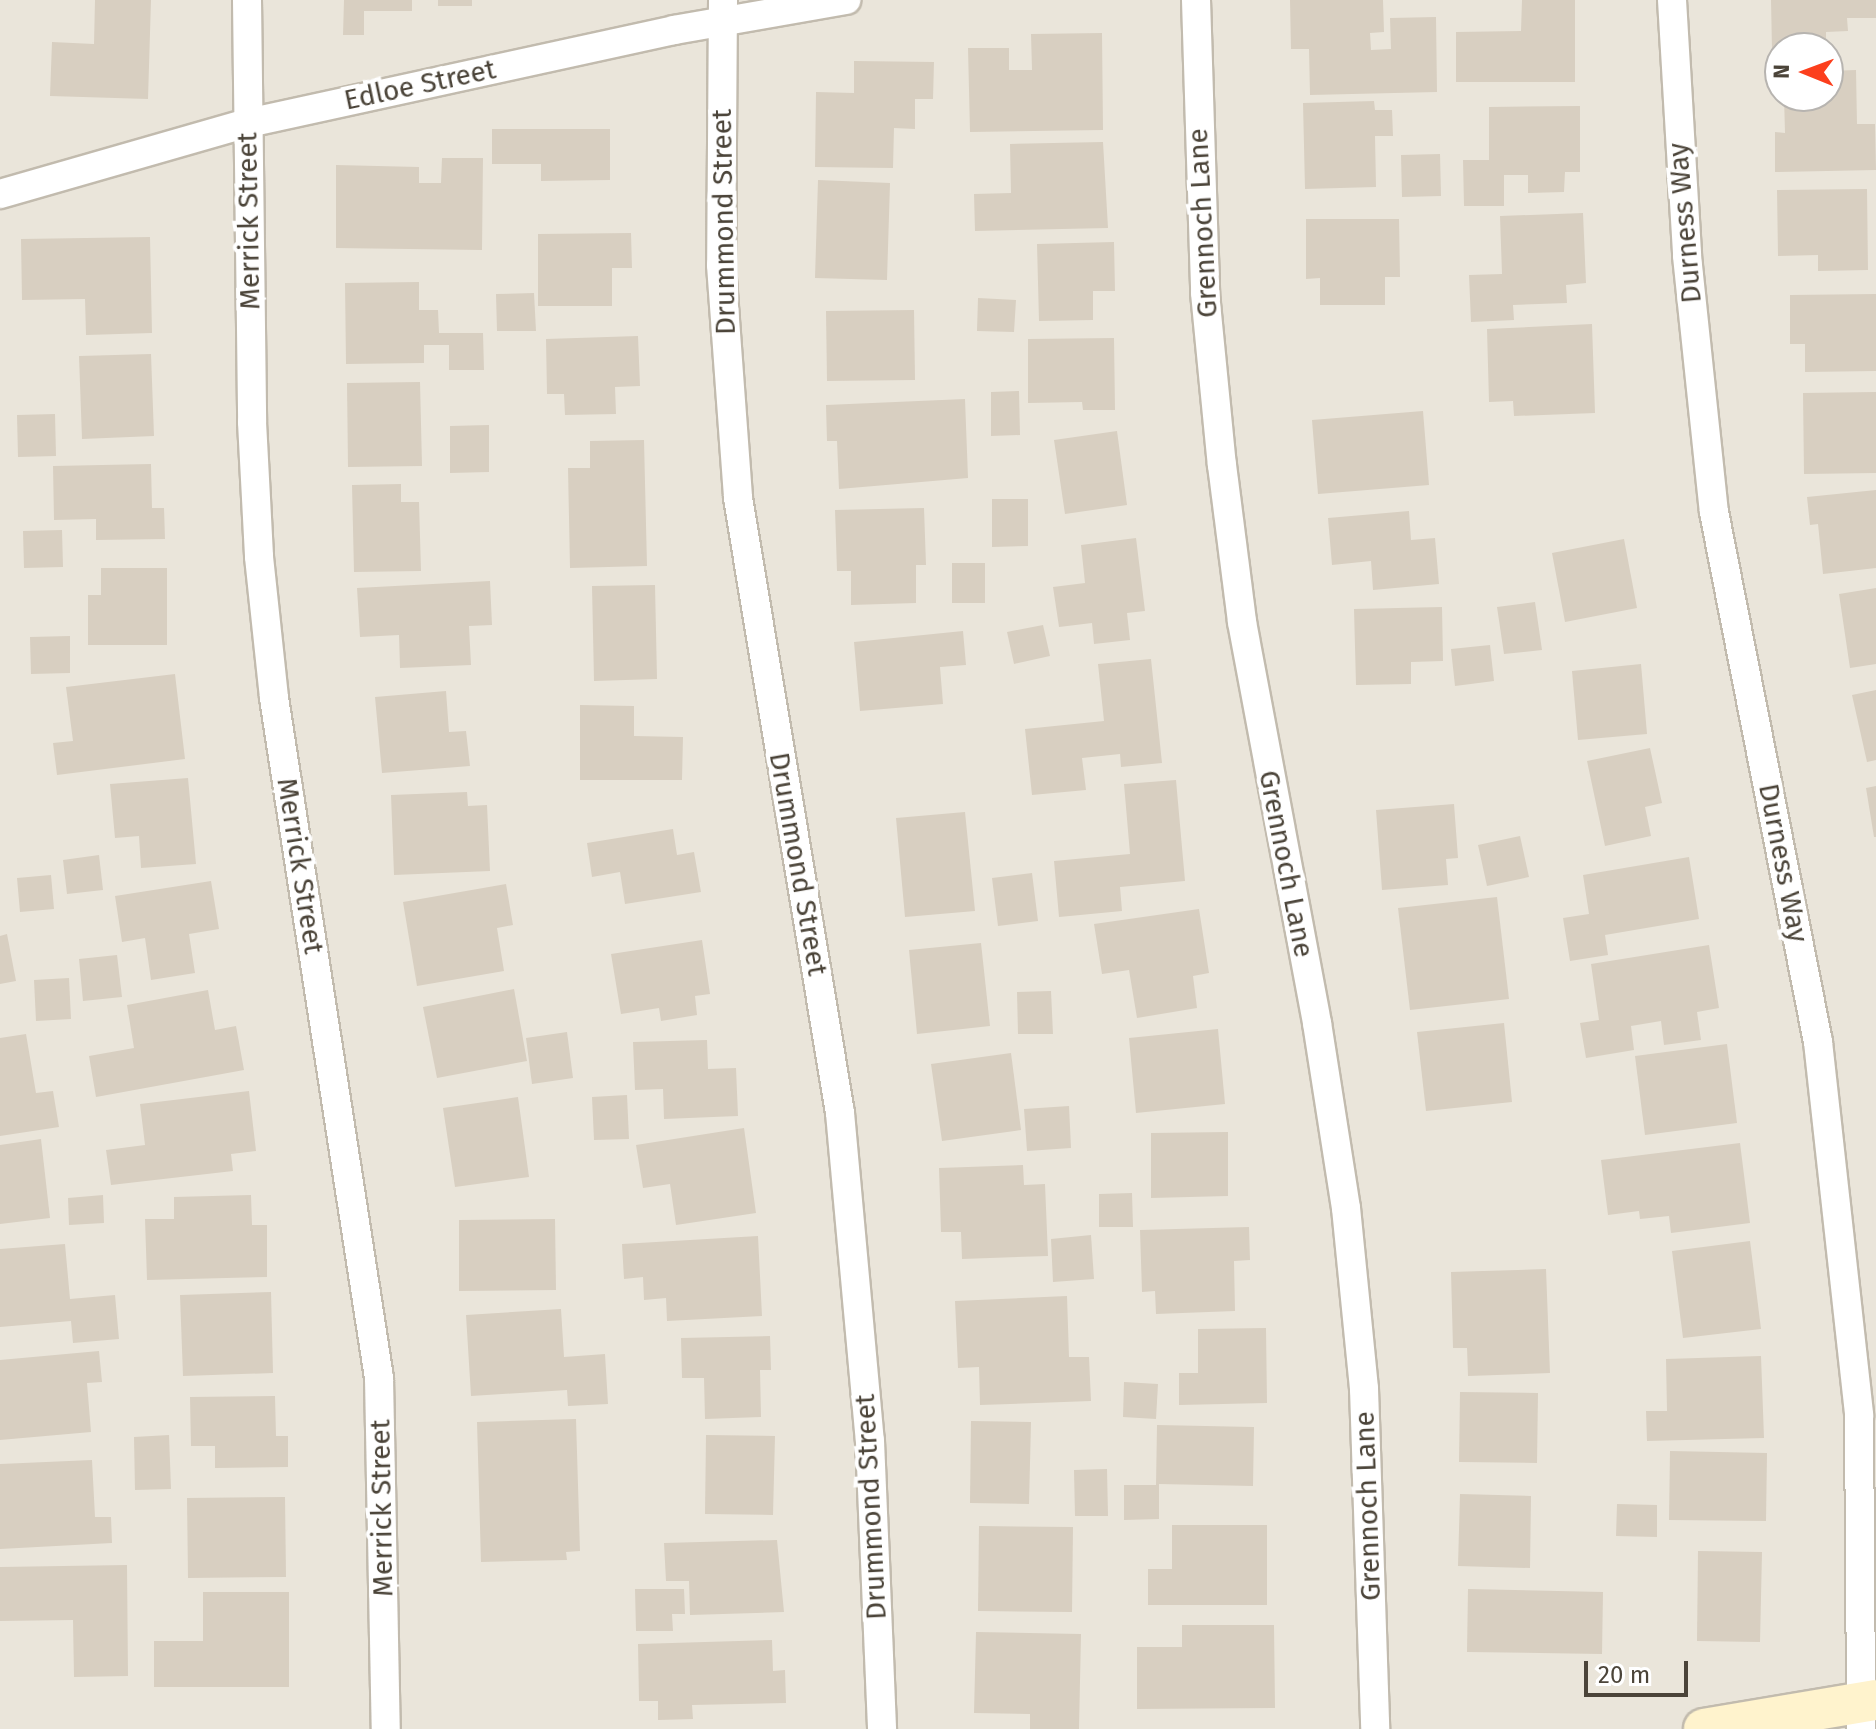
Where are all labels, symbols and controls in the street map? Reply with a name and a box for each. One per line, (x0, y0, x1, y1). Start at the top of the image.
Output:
north arrow (1764, 32, 1844, 112)
street label: Edloe Street (341, 53, 499, 117)
text: N (1768, 64, 1795, 79)
street label: Drummond Street (705, 109, 743, 335)
street label: Grennoch Lane (1181, 127, 1225, 319)
street label: Merrick Street (231, 132, 267, 310)
street label: Durness Way (1661, 141, 1709, 305)
street label: Drummond Street (762, 750, 834, 978)
street label: Grennoch Lane (1251, 768, 1321, 960)
street label: Merrick Street (270, 776, 330, 956)
street label: Durness Way (1751, 781, 1815, 945)
street label: Drummond Street (848, 1393, 894, 1621)
street label: Grennoch Lane (1348, 1411, 1388, 1601)
street label: Merrick Street (364, 1419, 400, 1597)
scale bar (1588, 1645, 1692, 1695)
text: 20 m (1598, 1661, 1650, 1689)

